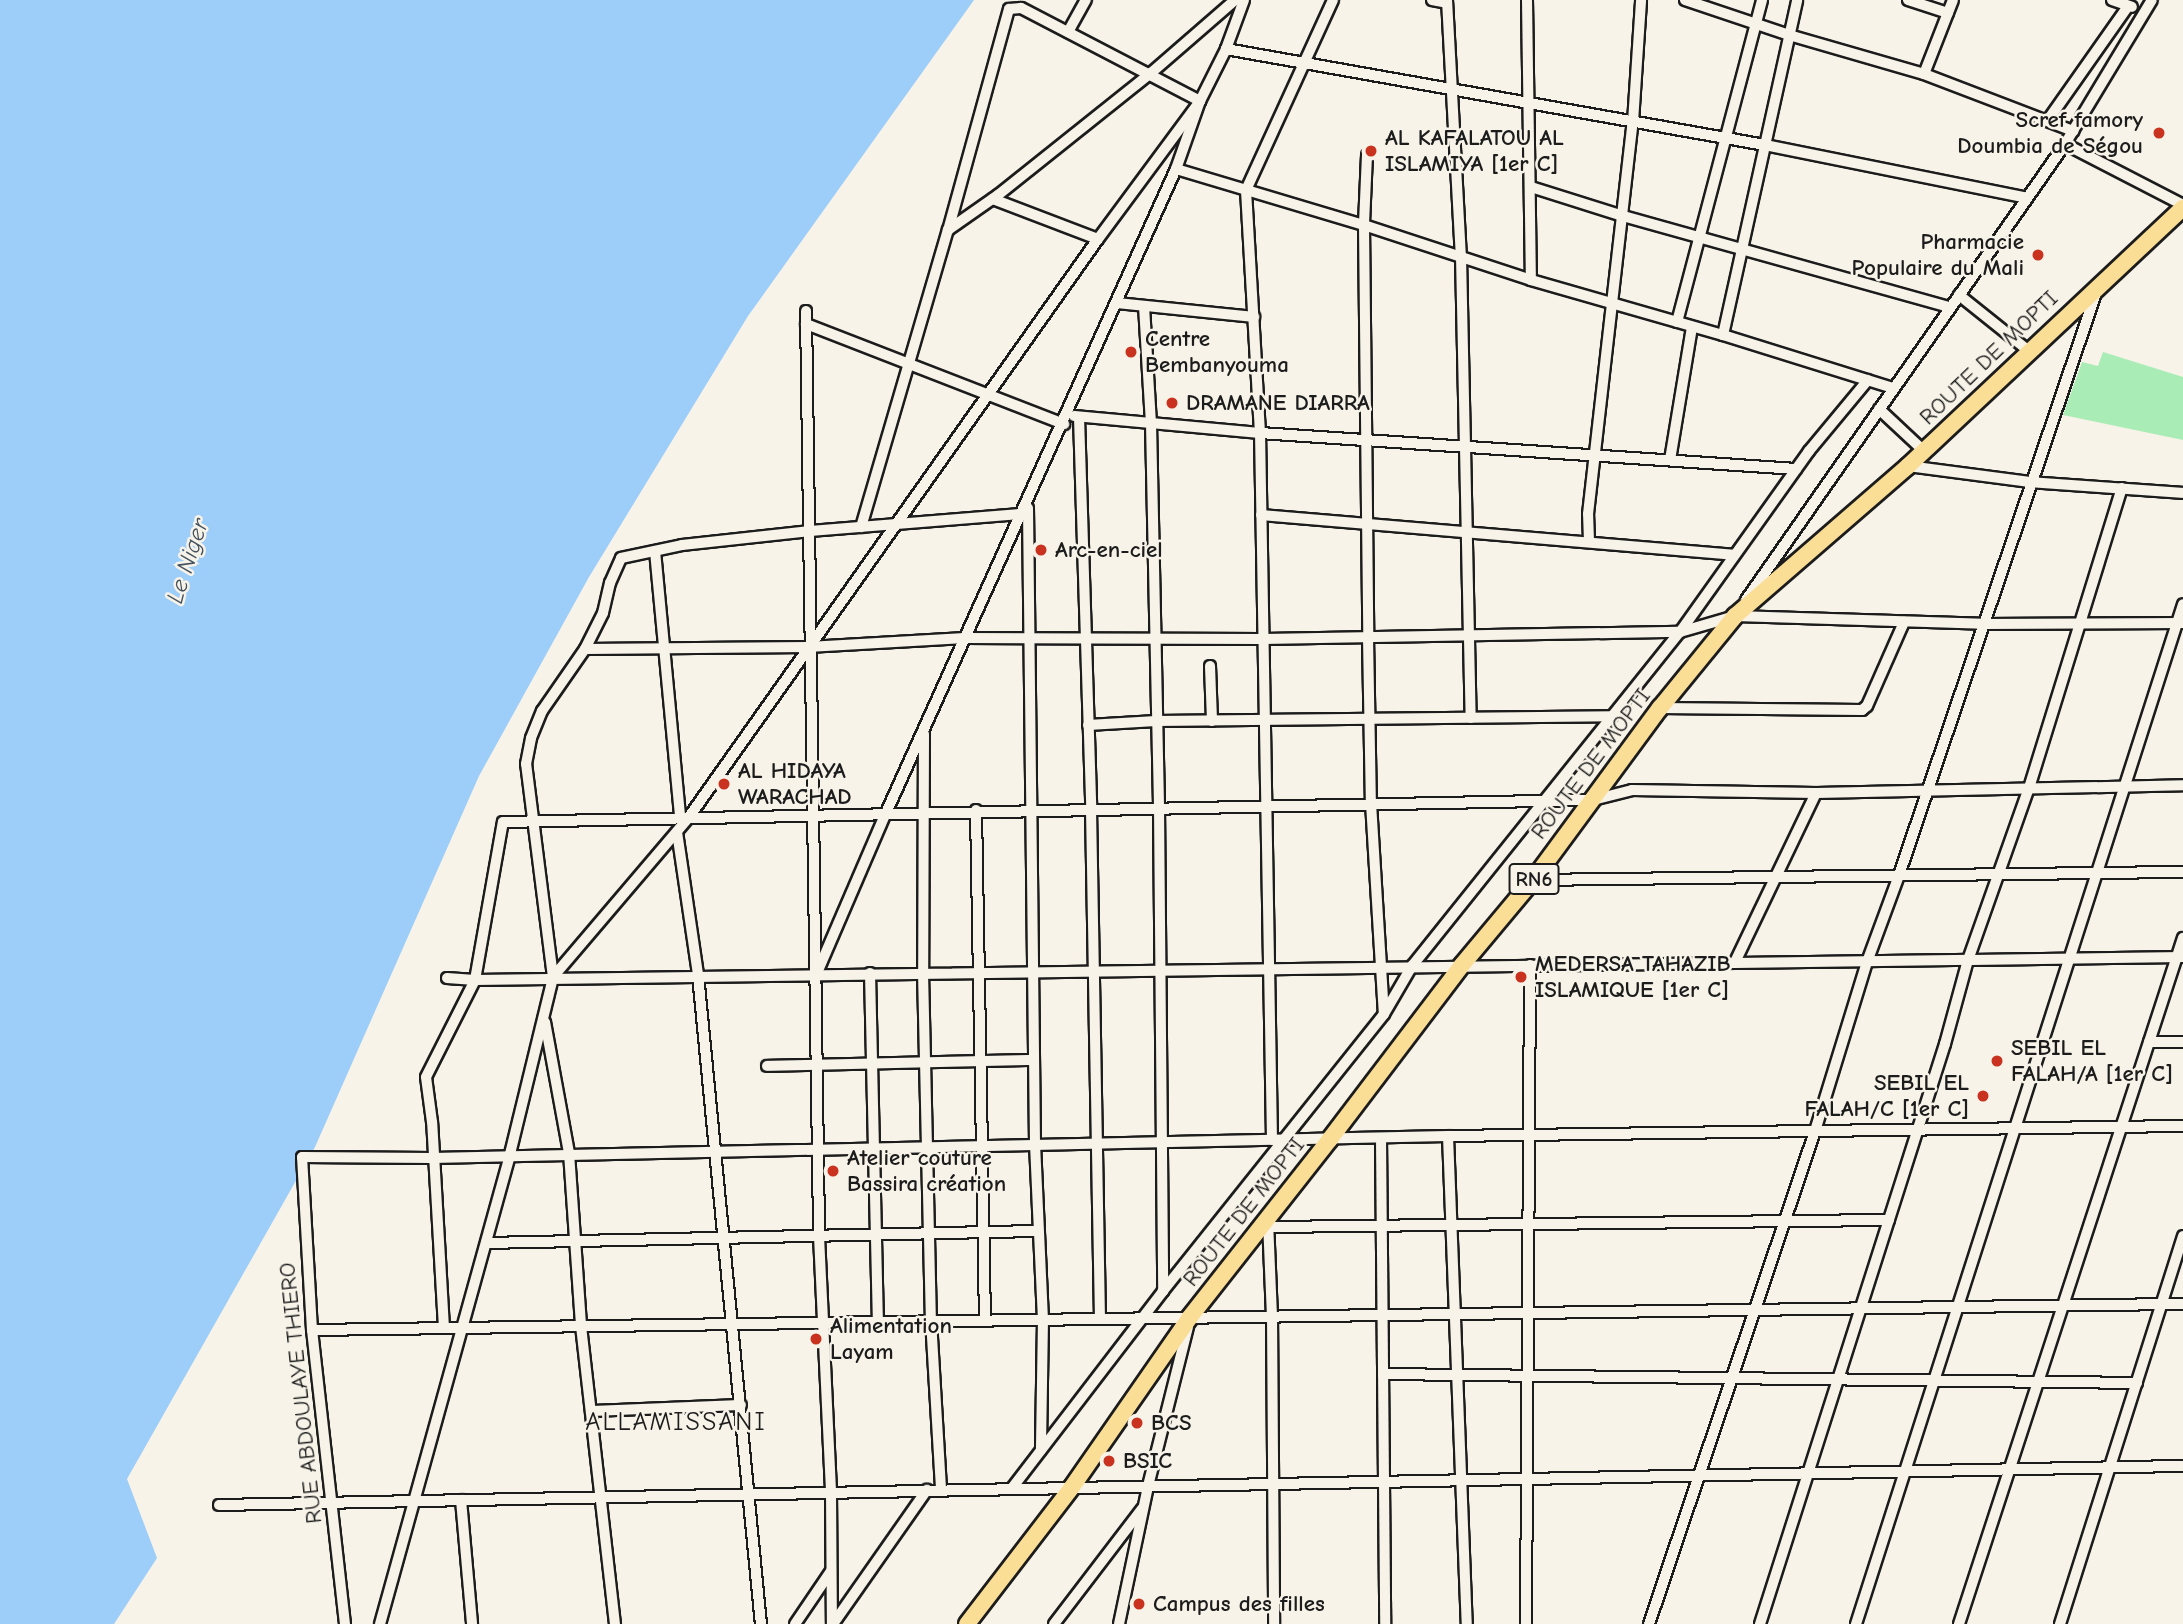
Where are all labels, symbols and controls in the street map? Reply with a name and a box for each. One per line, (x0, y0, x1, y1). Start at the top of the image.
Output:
place label: Scref famory Doumbia de Ségou (1957, 106, 2143, 160)
marker: Scref famory Doumbia de Ségou (2149, 123, 2169, 143)
place label: AL KAFALATOU AL ISLAMIYA [1er C] (1385, 124, 1564, 178)
marker: AL KAFALATOU AL ISLAMIYA [1er C] (1363, 143, 1379, 159)
place label: Pharmacie Populaire du Mali (1851, 228, 2024, 282)
marker: Pharmacie Populaire du Mali (2030, 247, 2046, 263)
street label: ROUTE DE MOPTI (1914, 285, 2064, 431)
place label: Centre Bembanyouma (1145, 325, 1289, 379)
marker: Centre Bembanyouma (1123, 344, 1139, 360)
place label: DRAMANE DIARRA (1186, 389, 1370, 417)
marker: DRAMANE DIARRA (1164, 395, 1180, 411)
water label: Le Niger (161, 515, 215, 607)
place label: Arc-en-ciel (1055, 536, 1163, 564)
marker: Arc-en-ciel (1033, 542, 1049, 558)
street label: ROUTE DE MOPTI (1525, 683, 1657, 845)
place label: AL HIDAYA WARACHAD (738, 757, 852, 811)
marker: AL HIDAYA WARACHAD (716, 776, 732, 792)
road number: RN6 (1508, 862, 1560, 896)
place label: MEDERSA TAHAZIB ISLAMIQUE [1er C] (1535, 950, 1730, 1004)
marker: MEDERSA TAHAZIB ISLAMIQUE [1er C] (1513, 969, 1529, 985)
place label: SEBIL EL FALAH/A [1er C] (2011, 1034, 2173, 1088)
marker: SEBIL EL FALAH/A [1er C] (1989, 1053, 2005, 1069)
place label: SEBIL EL FALAH/C [1er C] (1804, 1069, 1969, 1123)
marker: SEBIL EL FALAH/C [1er C] (1975, 1088, 1991, 1104)
street label: ROUTE DE MOPTI (1177, 1132, 1311, 1292)
place label: Atelier couture Bassira création (847, 1144, 1006, 1198)
marker: Atelier couture Bassira création (825, 1163, 841, 1179)
street label: RUE ABDOULAYE THIERO (274, 1261, 328, 1525)
place label: Alimentation Layam (830, 1312, 952, 1366)
marker: Alimentation Layam (808, 1331, 824, 1347)
district label: ALLAMISSANI (587, 1407, 765, 1439)
place label: BCS (1151, 1409, 1191, 1437)
marker: BCS (1129, 1415, 1145, 1431)
place label: BSIC (1123, 1447, 1172, 1475)
marker: BSIC (1101, 1453, 1117, 1469)
place label: Campus des filles (1153, 1590, 1325, 1618)
marker: Campus des filles (1131, 1596, 1147, 1612)

